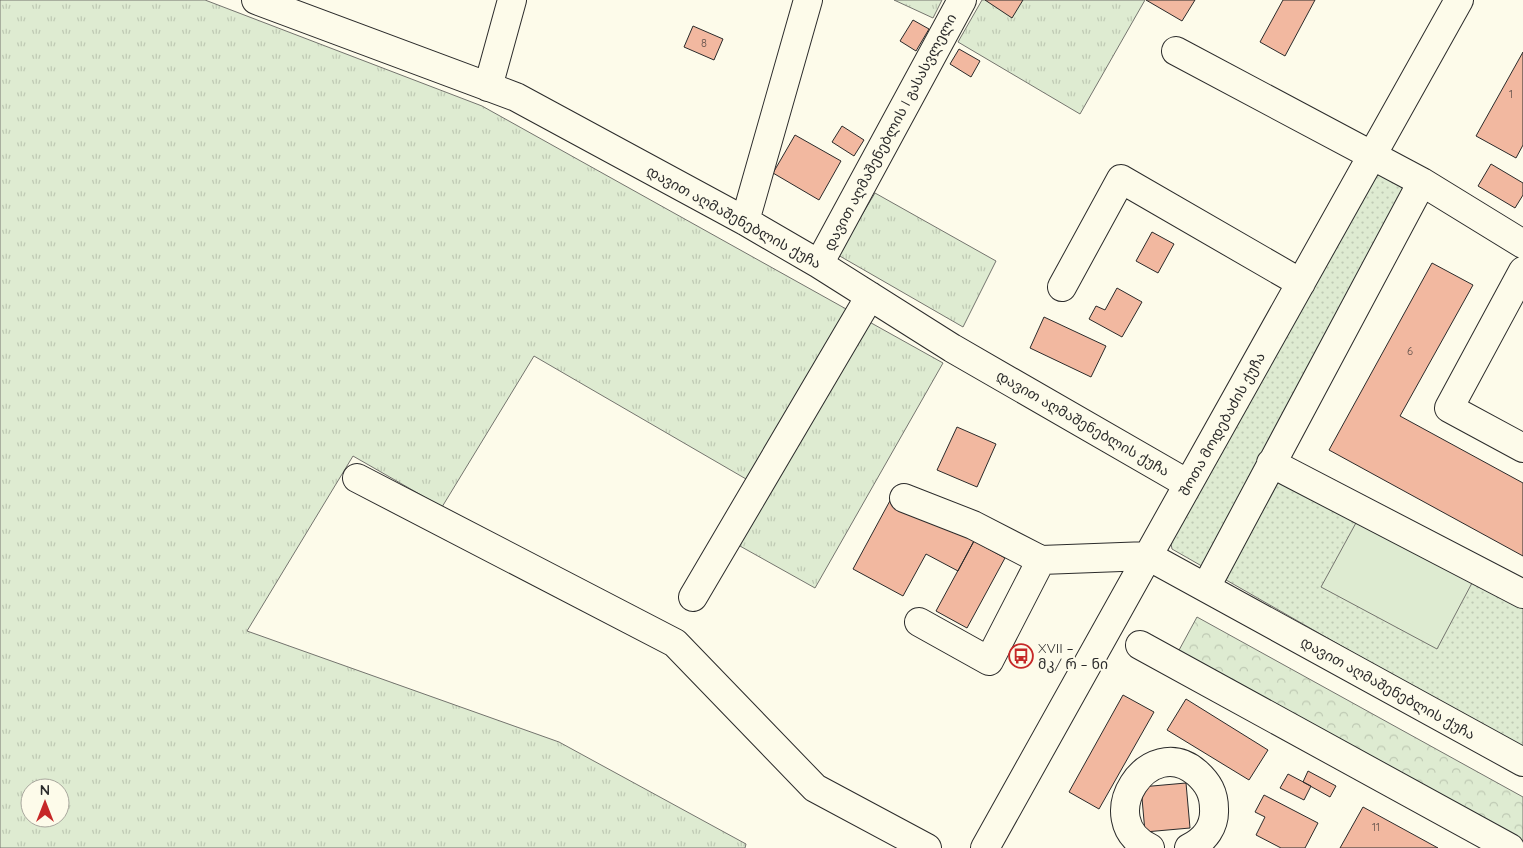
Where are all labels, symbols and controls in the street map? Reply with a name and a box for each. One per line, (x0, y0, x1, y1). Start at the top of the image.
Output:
street label: დავით აღმაშენებლის I გასასვლელი (820, 10, 960, 254)
house number: 8 (701, 36, 707, 50)
house number: 1 (1509, 87, 1513, 101)
street label: დავით აღმაშენებლის ქუჩა (644, 161, 824, 273)
house number: 6 (1407, 344, 1413, 358)
street label: შოთა მოდებაძის ქუჩა (1175, 349, 1269, 499)
street label: დავით აღმაშენებლის ქუჩა (993, 366, 1173, 480)
street label: დავით აღმაშენებლის ქუჩა (1298, 632, 1478, 744)
place label: XVII – მკ/ რ – ნი (1038, 639, 1108, 673)
bus stop icon: XVII – მკ/ რ – ნი (1008, 643, 1034, 669)
north arrow (20, 778, 70, 828)
text: N (40, 781, 50, 799)
house number: 11 (1372, 820, 1380, 834)

